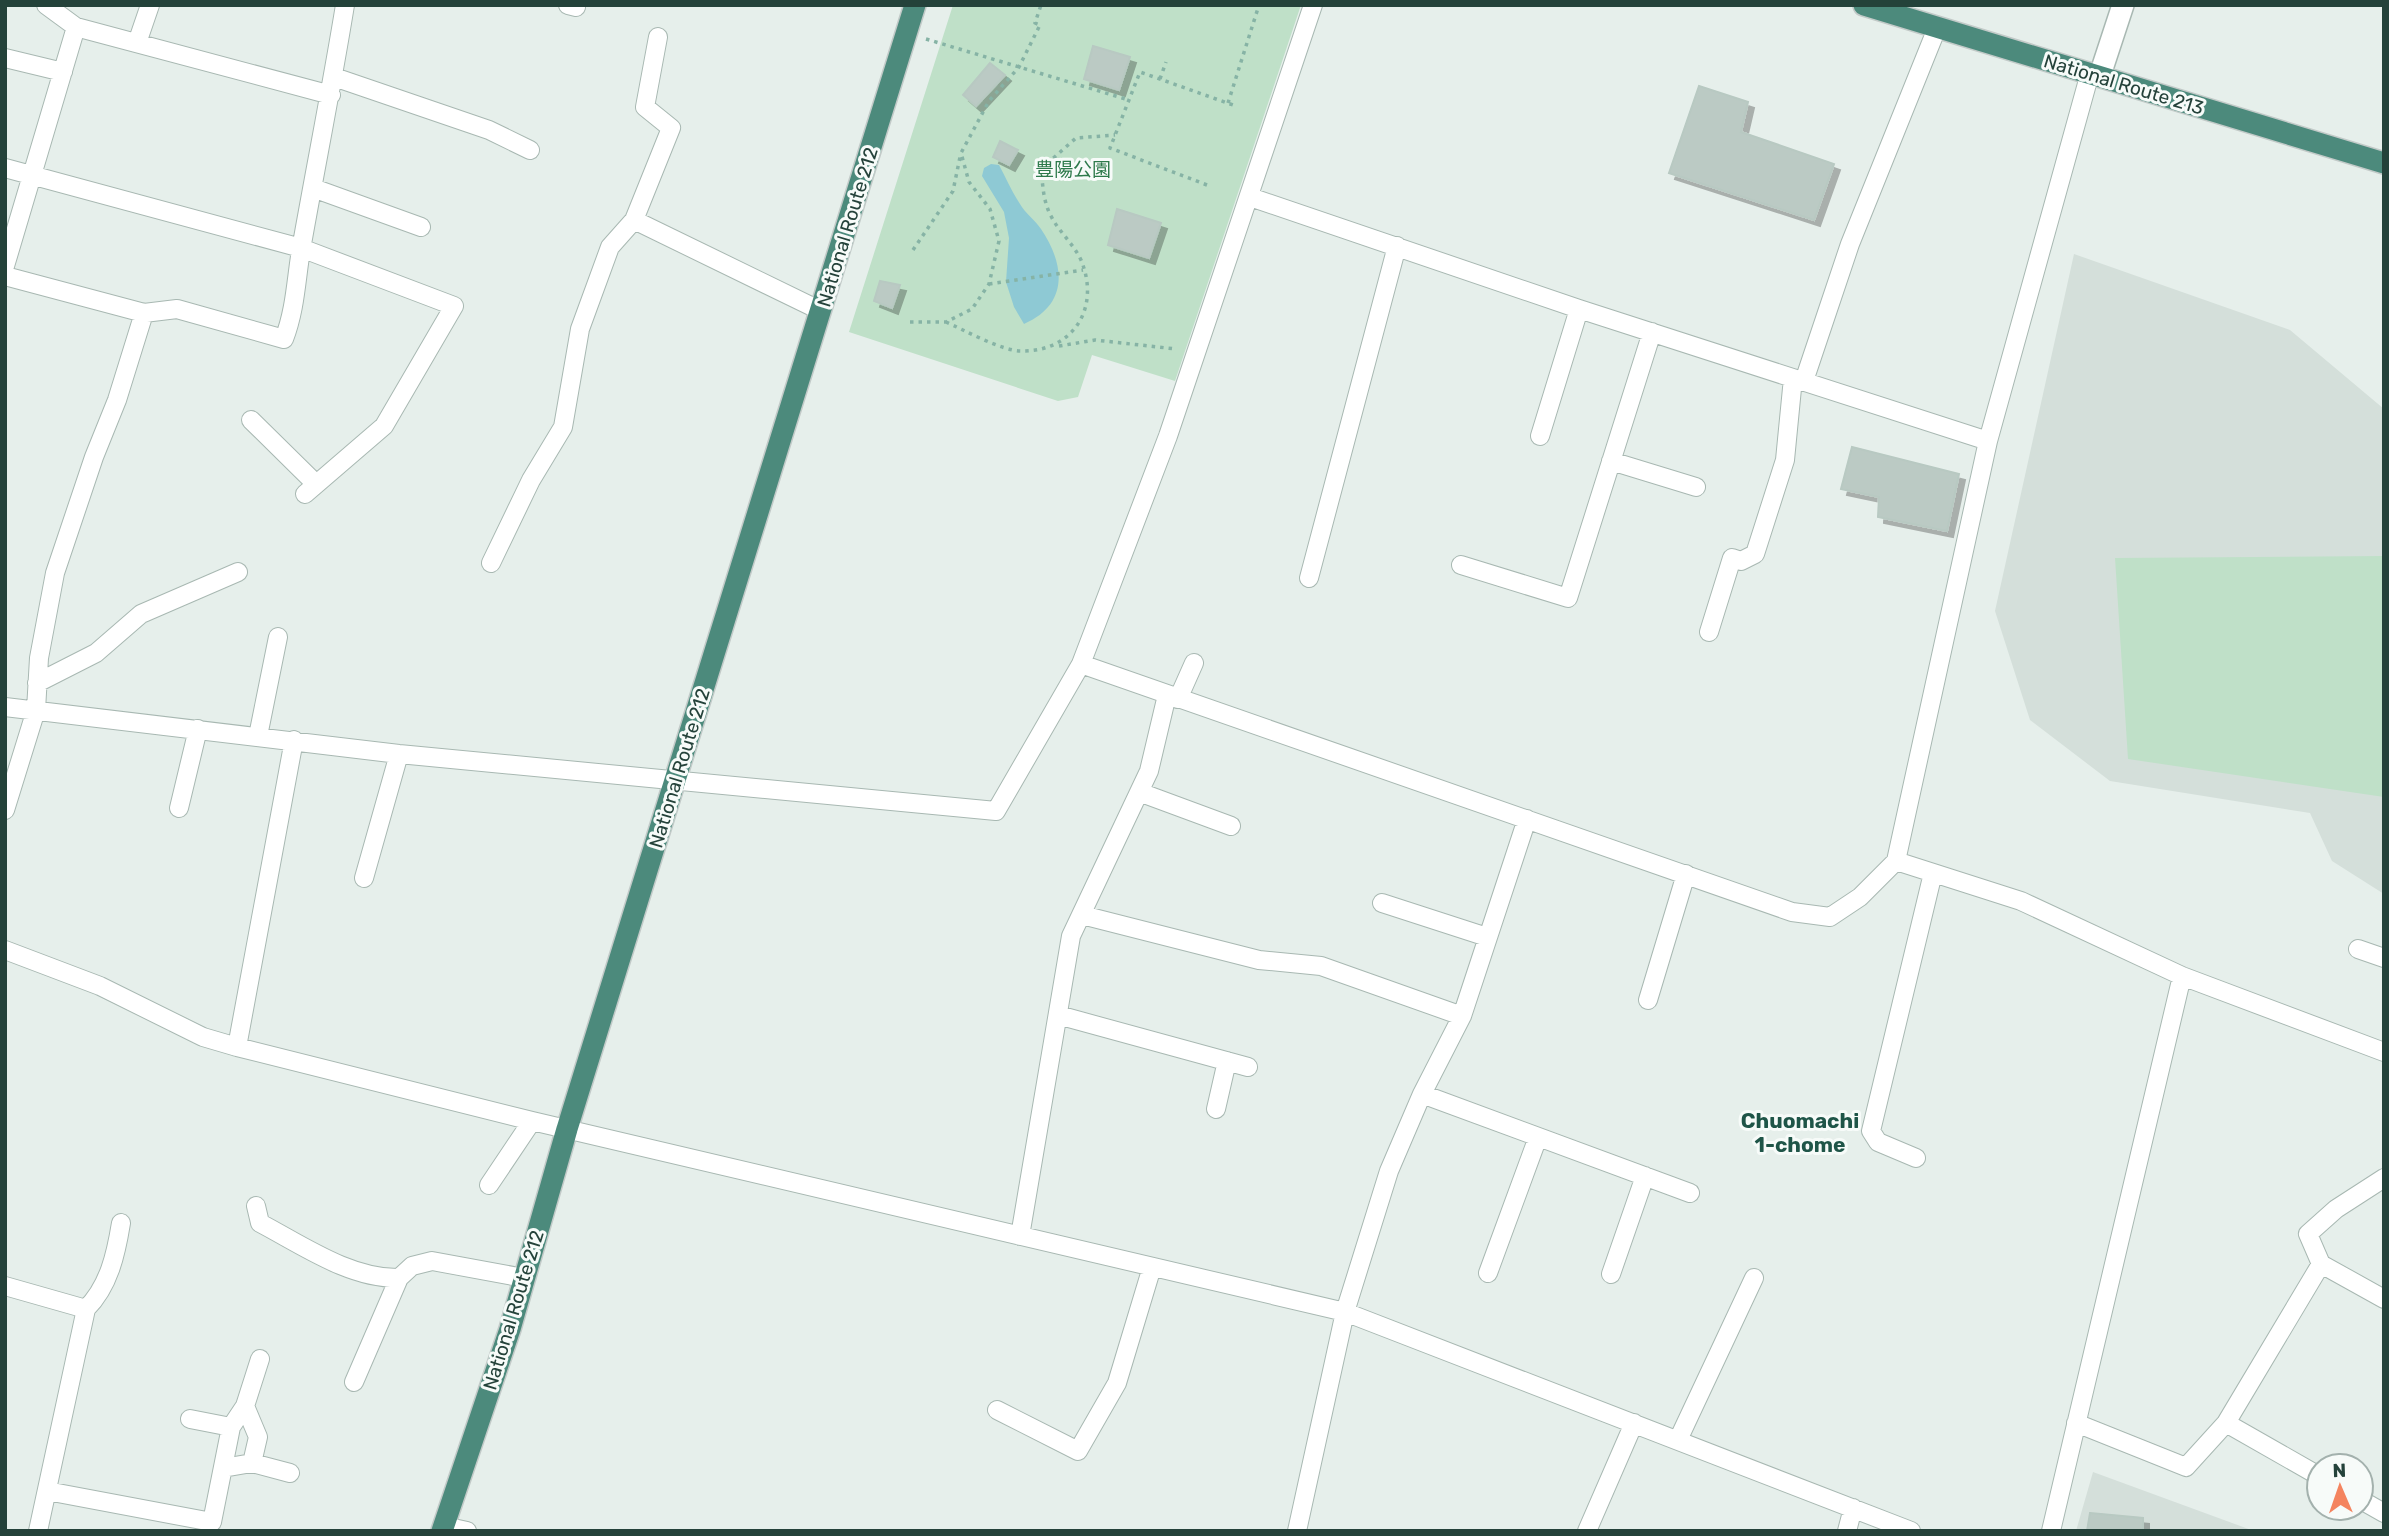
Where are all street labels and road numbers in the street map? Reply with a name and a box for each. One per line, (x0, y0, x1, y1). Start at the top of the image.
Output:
street label: National Route 213 (2041, 49, 2207, 120)
street label: National Route 212 (812, 145, 883, 310)
street label: National Route 212 (644, 686, 715, 851)
street label: National Route 212 (478, 1228, 549, 1393)

